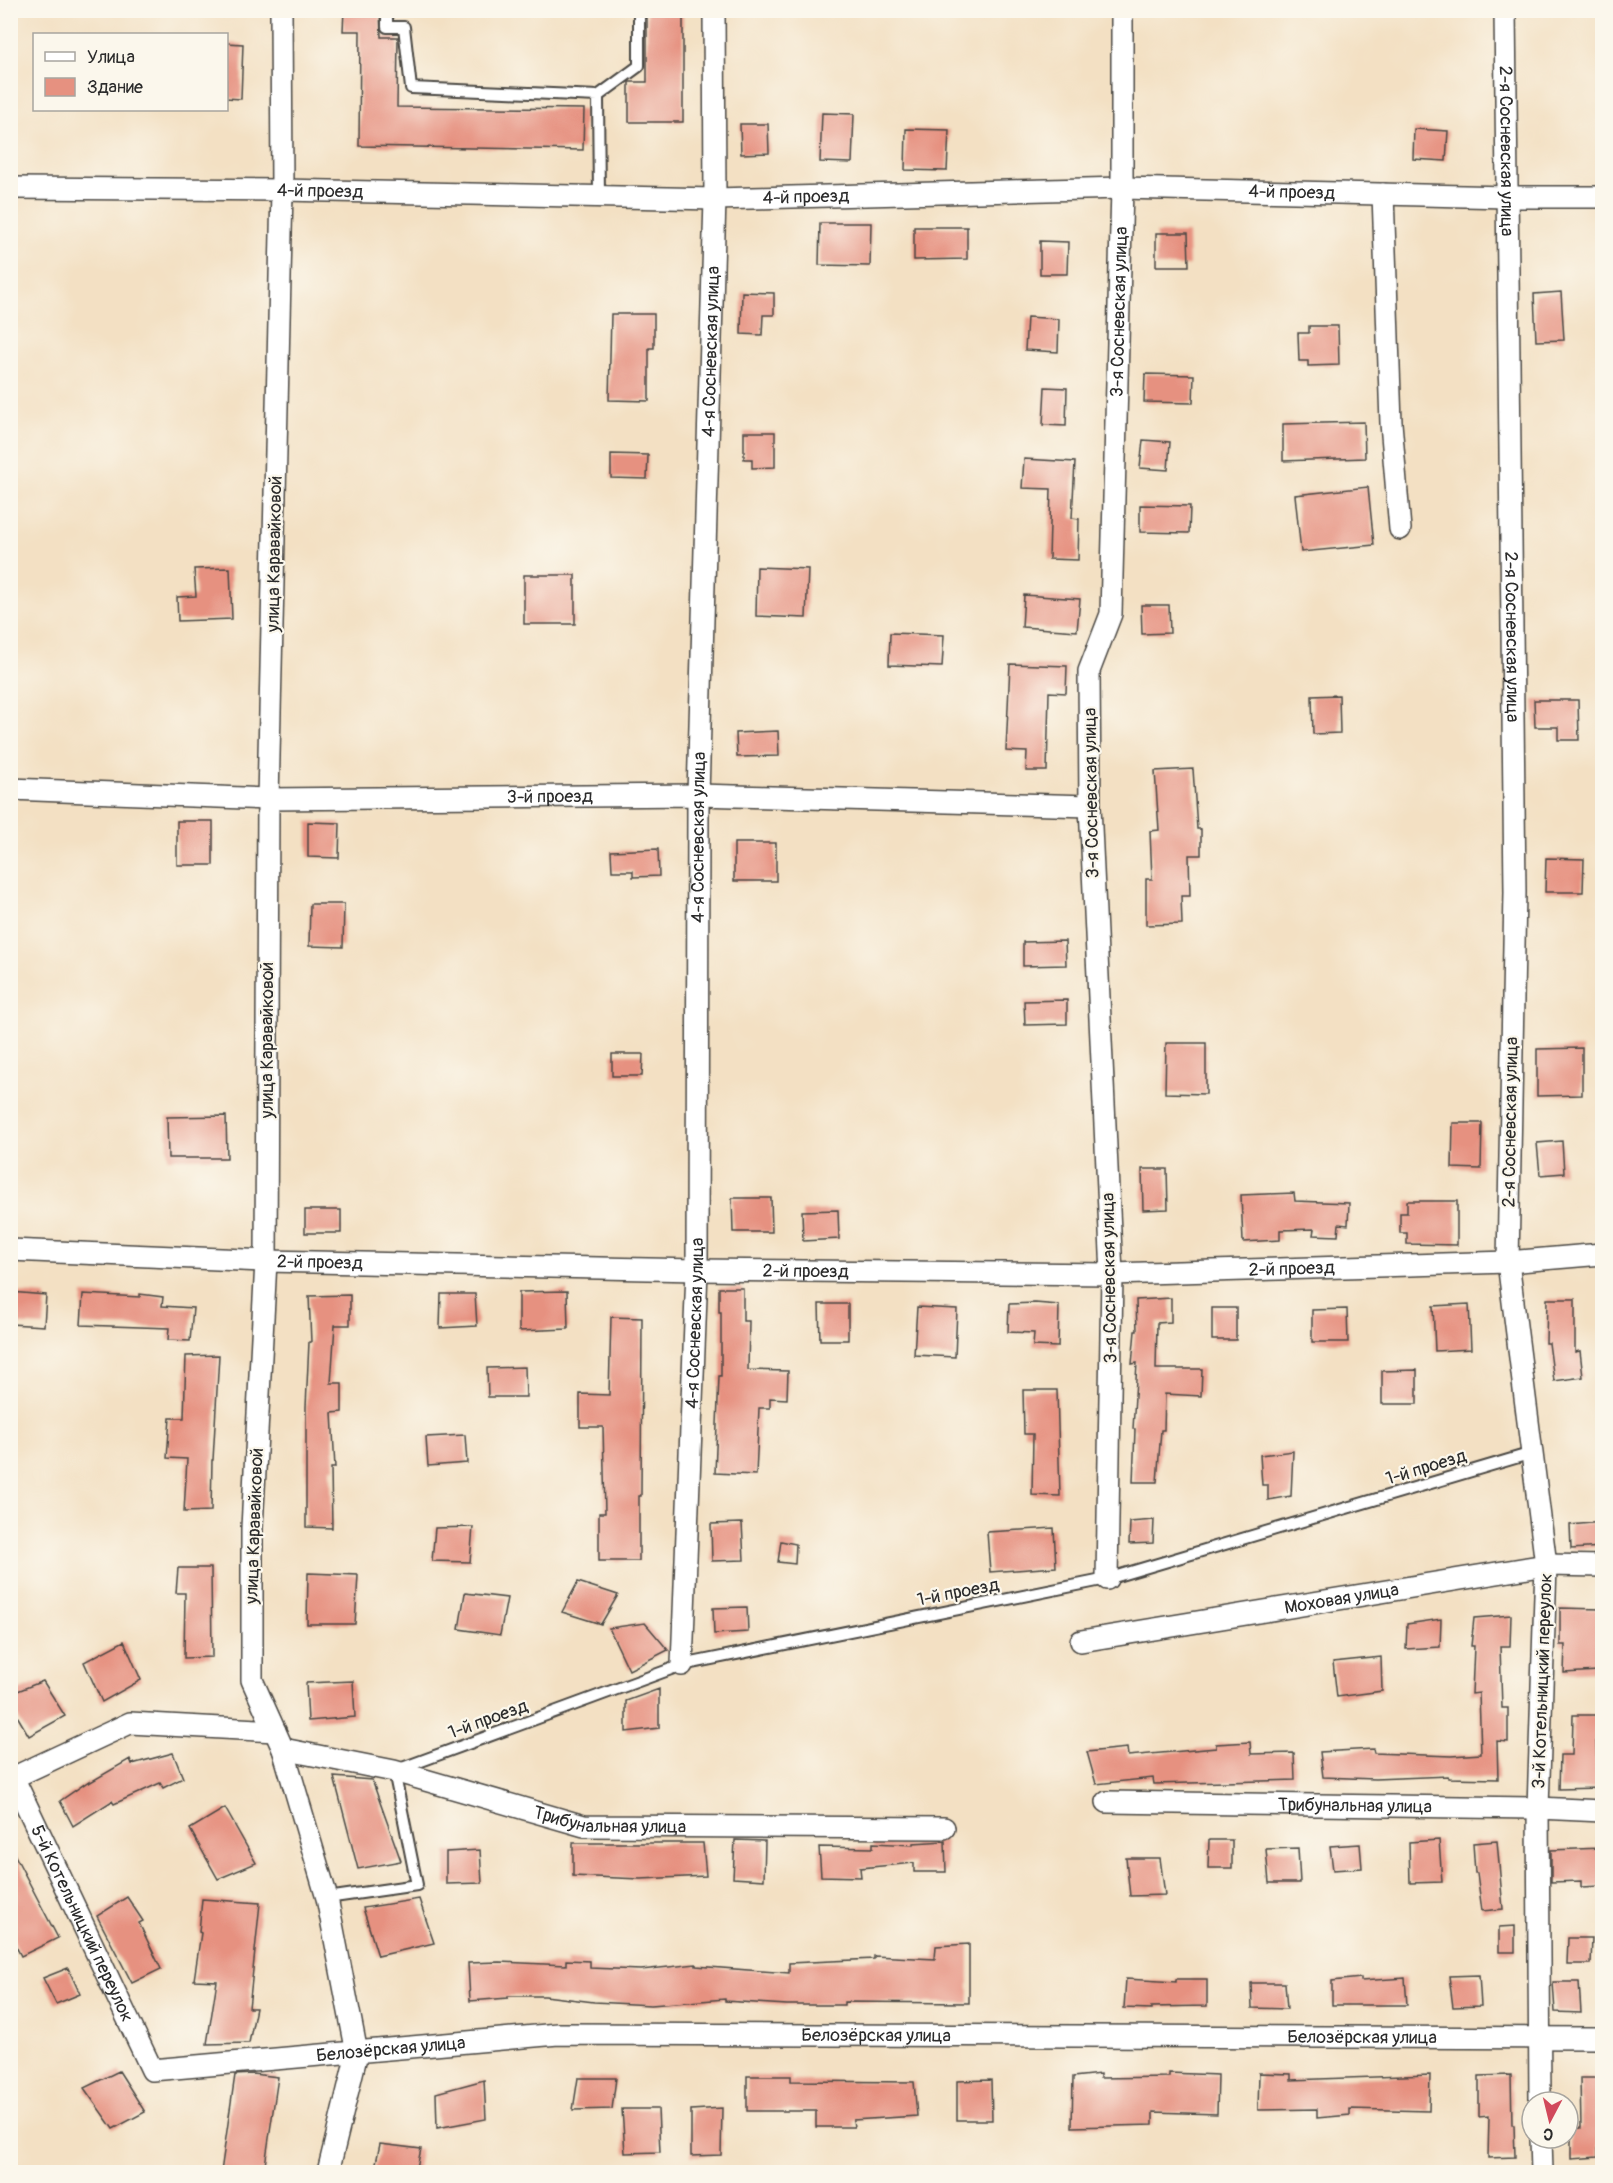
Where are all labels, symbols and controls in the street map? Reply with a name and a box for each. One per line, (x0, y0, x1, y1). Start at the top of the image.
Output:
legend (33, 33, 228, 111)
text: Улица (87, 46, 135, 69)
street label: 2-я Сосневская улица (1494, 65, 1519, 237)
text: Здание (87, 76, 143, 99)
street label: 4-й проезд (277, 179, 364, 204)
street label: 4-й проезд (1248, 180, 1335, 205)
street label: 4-й проезд (762, 184, 850, 210)
street label: 3-я Сосневская улица (1106, 226, 1133, 397)
street label: 4-я Сосневская улица (697, 266, 725, 437)
street label: улица Каравайковой (262, 476, 287, 633)
street label: 2-я Сосневская улица (1499, 551, 1524, 722)
street label: 3-я Сосневская улица (1079, 707, 1104, 879)
street label: 4-я Сосневская улица (687, 751, 711, 923)
street label: 3-й проезд (507, 785, 593, 809)
street label: улица Каравайковой (256, 962, 279, 1119)
street label: 2-я Сосневская улица (1498, 1036, 1523, 1208)
street label: 3-я Сосневская улица (1097, 1192, 1122, 1364)
street label: 4-я Сосневская улица (681, 1238, 709, 1409)
street label: 2-й проезд (277, 1250, 363, 1275)
street label: 2-й проезд (1248, 1256, 1335, 1282)
street label: 2-й проезд (763, 1260, 849, 1283)
street label: 1-й проезд (1383, 1444, 1469, 1491)
street label: улица Каравайковой (240, 1448, 269, 1606)
street label: 1-й проезд (915, 1573, 1001, 1612)
street label: 3-й Котельницкий переулок (1527, 1573, 1558, 1789)
street label: Моховая улица (1283, 1578, 1401, 1620)
street label: 1-й проезд (445, 1694, 531, 1744)
street label: Трибунальная улица (1278, 1793, 1432, 1819)
street label: Трибунальная улица (531, 1801, 686, 1839)
street label: 5-й Котельницкий переулок (25, 1821, 139, 2026)
street label: Белозёрская улица (801, 2024, 951, 2048)
street label: Белозёрская улица (1287, 2026, 1437, 2049)
street label: Белозёрская улица (315, 2031, 466, 2067)
north arrow (1520, 2090, 1580, 2150)
text: С (1542, 2123, 1554, 2144)

